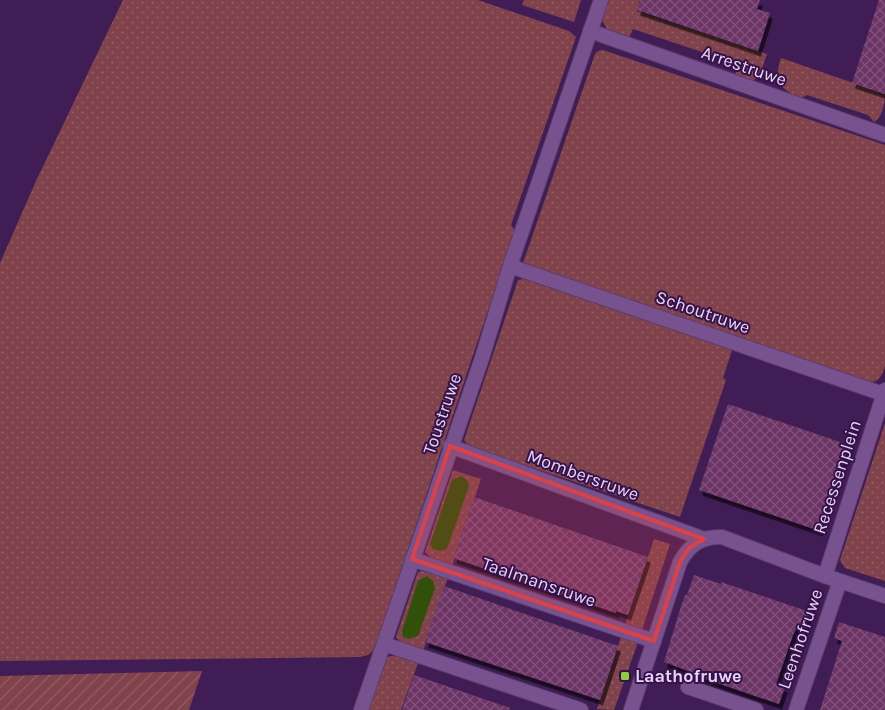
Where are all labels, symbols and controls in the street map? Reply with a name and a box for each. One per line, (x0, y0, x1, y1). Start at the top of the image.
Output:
street label: Arrestruwe (699, 41, 789, 91)
street label: Schoutruwe (653, 286, 753, 338)
street label: Toustruwe (418, 371, 466, 457)
street label: Recessenplein (808, 417, 866, 537)
street label: Mombersruwe (524, 445, 642, 505)
street label: Taalmansruwe (479, 552, 599, 612)
street label: Leenhofruwe (773, 586, 827, 692)
place label: Laathofruwe (635, 665, 742, 687)
marker: Laathofruwe (619, 670, 631, 682)

